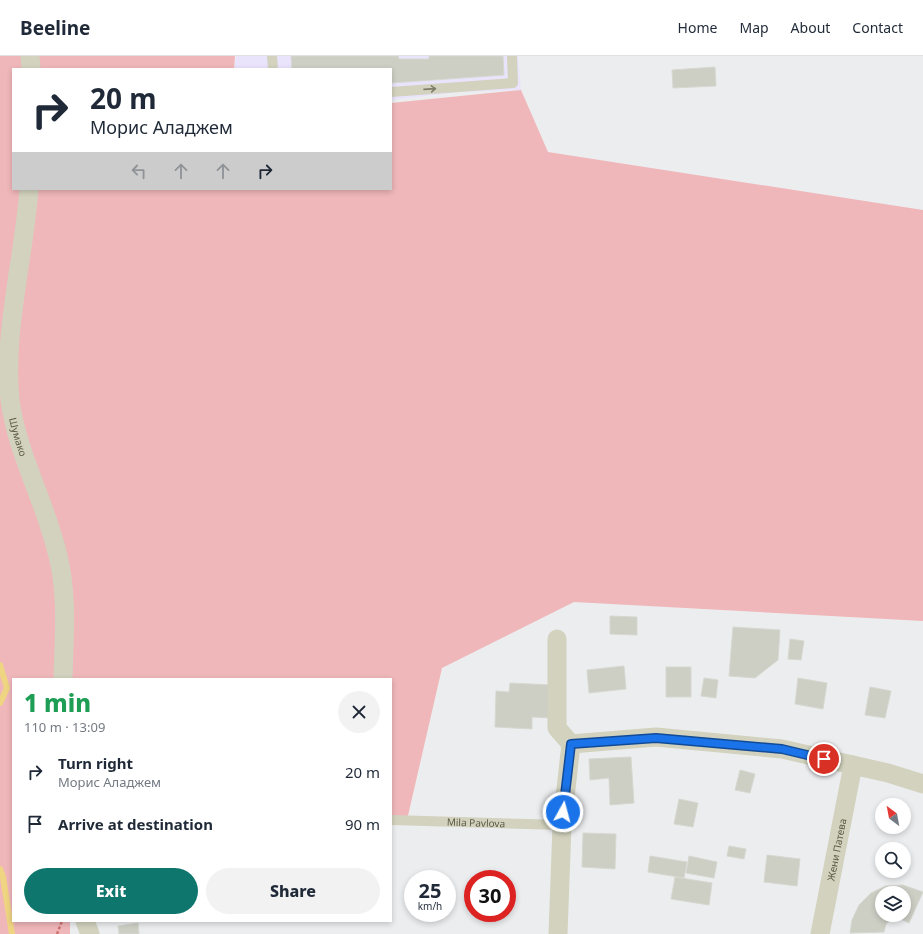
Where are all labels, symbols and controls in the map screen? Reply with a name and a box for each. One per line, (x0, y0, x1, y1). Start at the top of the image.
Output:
text: Beeline (20, 15, 90, 41)
text: Home (678, 18, 717, 37)
text: Map (739, 18, 769, 37)
text: About (791, 18, 830, 37)
text: Contact (852, 18, 903, 37)
text: 20 m (90, 79, 157, 117)
icon: right (24, 84, 76, 136)
one-way arrow (423, 86, 436, 93)
text: Морис Аладжем (90, 115, 233, 139)
icon: left (128, 160, 150, 182)
icon: ahead (170, 160, 192, 182)
icon: ahead (212, 160, 234, 182)
icon: right (254, 160, 276, 182)
street label: Шумако (6, 416, 31, 458)
text: 1 min (24, 686, 91, 719)
button: close (338, 691, 380, 733)
text: 110 m · 13:09 (24, 718, 105, 736)
pin (807, 742, 841, 776)
icon: arrive (813, 748, 835, 770)
text: Turn right (58, 753, 133, 773)
icon: right (24, 761, 46, 783)
text: 20 m (345, 762, 380, 782)
text: Морис Аладжем (58, 773, 161, 791)
position arrow (542, 791, 584, 833)
north arrow (875, 798, 911, 834)
map controls (875, 798, 911, 922)
icon: arrive (24, 813, 46, 835)
text: Arrive at destination (58, 814, 213, 834)
text: 90 m (345, 814, 380, 834)
street label: Mila Pavlova (447, 815, 505, 830)
street label: Жени Патева (824, 817, 849, 882)
button: search (875, 842, 911, 878)
button: Exit (24, 868, 198, 914)
button: Share (206, 868, 380, 914)
speed limit sign: 30 (464, 870, 516, 922)
text: 25 (419, 877, 441, 904)
button: layers (875, 886, 911, 922)
text: km/h (418, 899, 442, 913)

